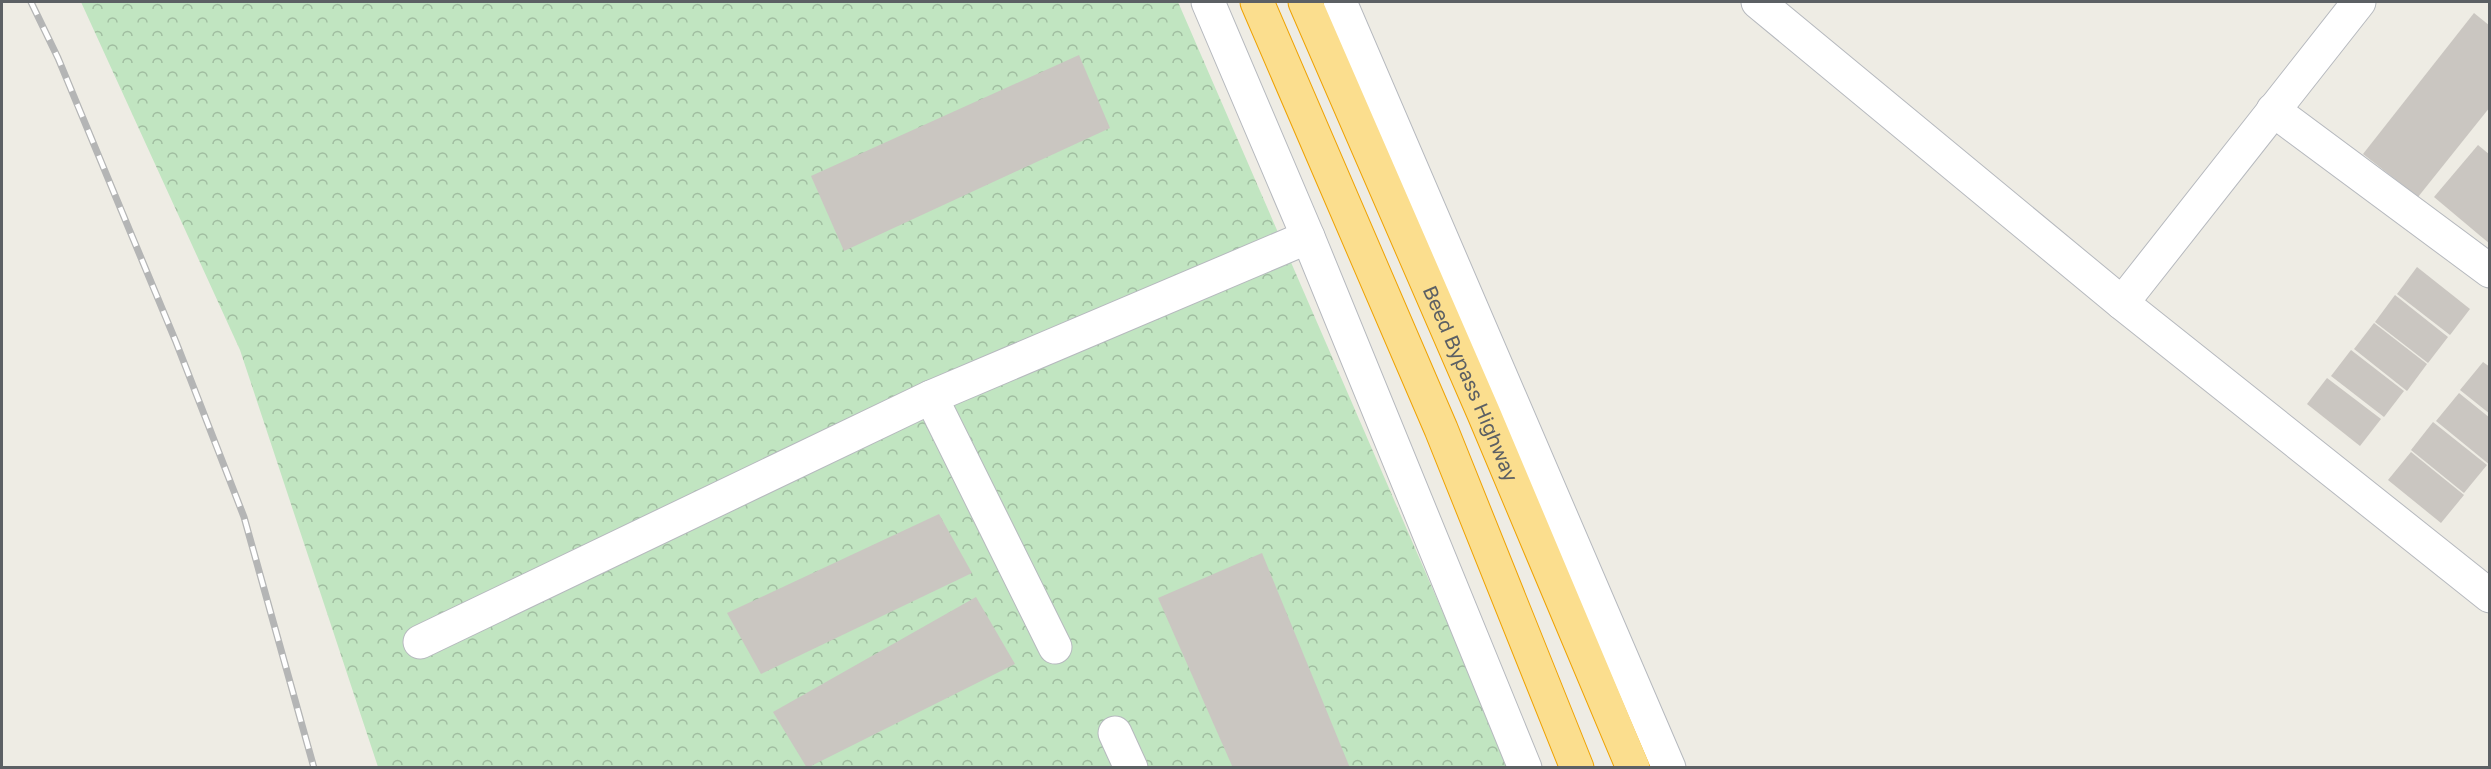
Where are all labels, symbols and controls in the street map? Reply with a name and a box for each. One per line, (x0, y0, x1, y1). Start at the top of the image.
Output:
street label: Beed Bypass Highway (1419, 282, 1524, 485)

